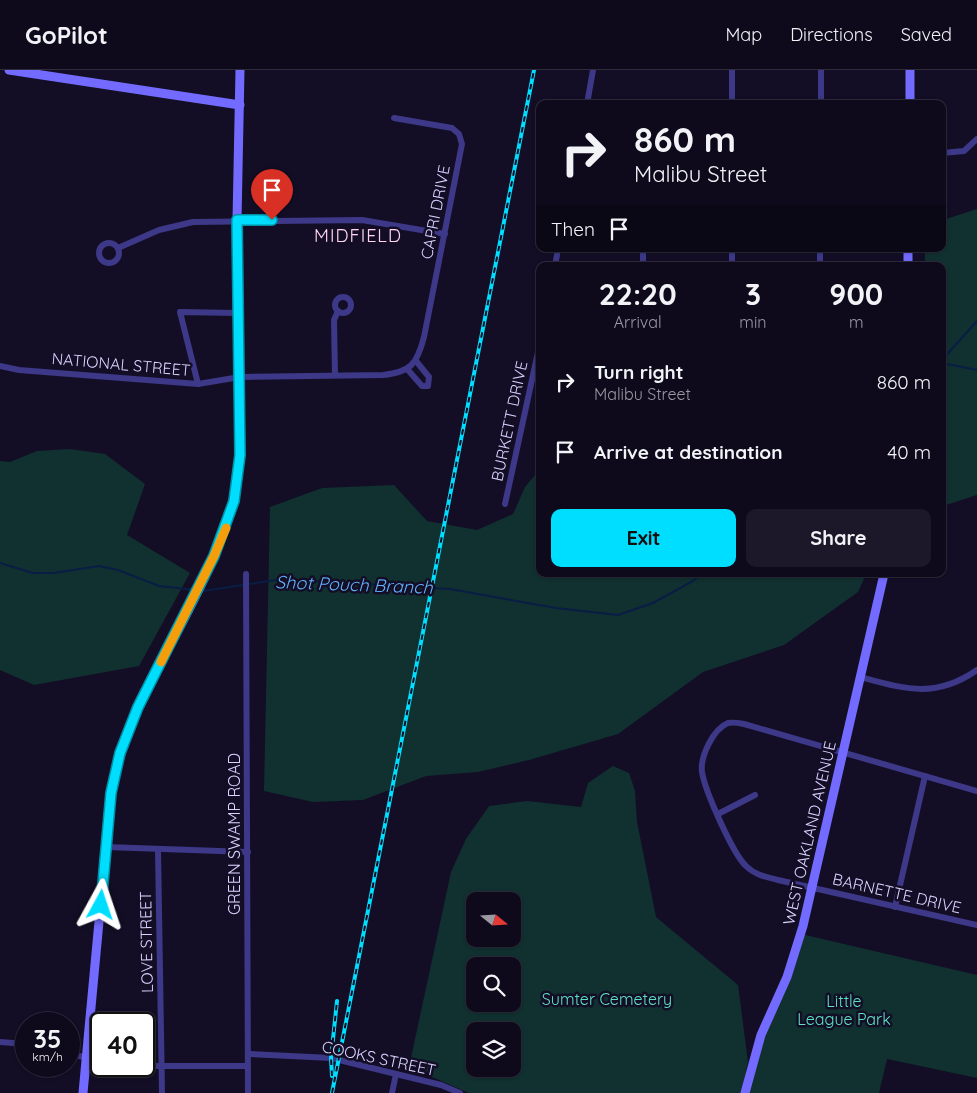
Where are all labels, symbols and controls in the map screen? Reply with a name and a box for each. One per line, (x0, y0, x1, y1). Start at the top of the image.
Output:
text: GoPilot (25, 20, 108, 50)
text: Map (725, 23, 762, 46)
text: Directions (790, 23, 873, 46)
text: Saved (901, 23, 952, 46)
text: 860 m (634, 117, 736, 161)
icon: right (551, 120, 616, 185)
text: Malibu Street (634, 160, 767, 188)
street label: CAPRI DRIVE (416, 163, 454, 261)
pin (251, 169, 293, 220)
icon: arrive (258, 176, 286, 204)
icon: arrive (605, 215, 633, 243)
text: Then (551, 217, 595, 241)
district label: MIDFIELD (314, 224, 402, 247)
text: 22:20 (599, 275, 677, 313)
text: 3 (745, 275, 761, 313)
text: 900 (829, 275, 883, 313)
text: Arrival (614, 312, 662, 332)
text: min (739, 312, 767, 332)
text: m (849, 312, 864, 332)
street label: NATIONAL STREET (51, 348, 192, 380)
street label: BURKETT DRIVE (486, 359, 532, 483)
text: Turn right (594, 360, 683, 384)
icon: right (551, 368, 579, 396)
text: 860 m (877, 370, 931, 394)
text: Malibu Street (594, 384, 691, 404)
icon: arrive (551, 438, 579, 466)
text: Arrive at destination (594, 440, 783, 464)
text: 40 m (887, 440, 931, 464)
button: Exit (551, 509, 736, 567)
button: Share (746, 509, 931, 567)
water label: Shot Pouch Branch (275, 570, 434, 599)
street label: WEST OAKLAND AVENUE (778, 739, 840, 927)
street label: GREEN SWAMP ROAD (224, 753, 244, 915)
street label: BARNETTE DRIVE (831, 868, 963, 918)
position arrow (74, 878, 126, 930)
street label: LOVE STREET (135, 891, 157, 993)
north arrow (466, 892, 521, 948)
map controls (466, 892, 521, 1077)
button: search (466, 957, 521, 1012)
park label: Sumter Cemetery (542, 989, 672, 1009)
park label: Little League Park (797, 991, 891, 1029)
speed limit sign: 40 (90, 1012, 155, 1077)
button: layers (466, 1022, 521, 1077)
text: 35 (34, 1023, 61, 1054)
street label: COOKS STREET (320, 1036, 438, 1080)
text: km/h (32, 1049, 63, 1064)

